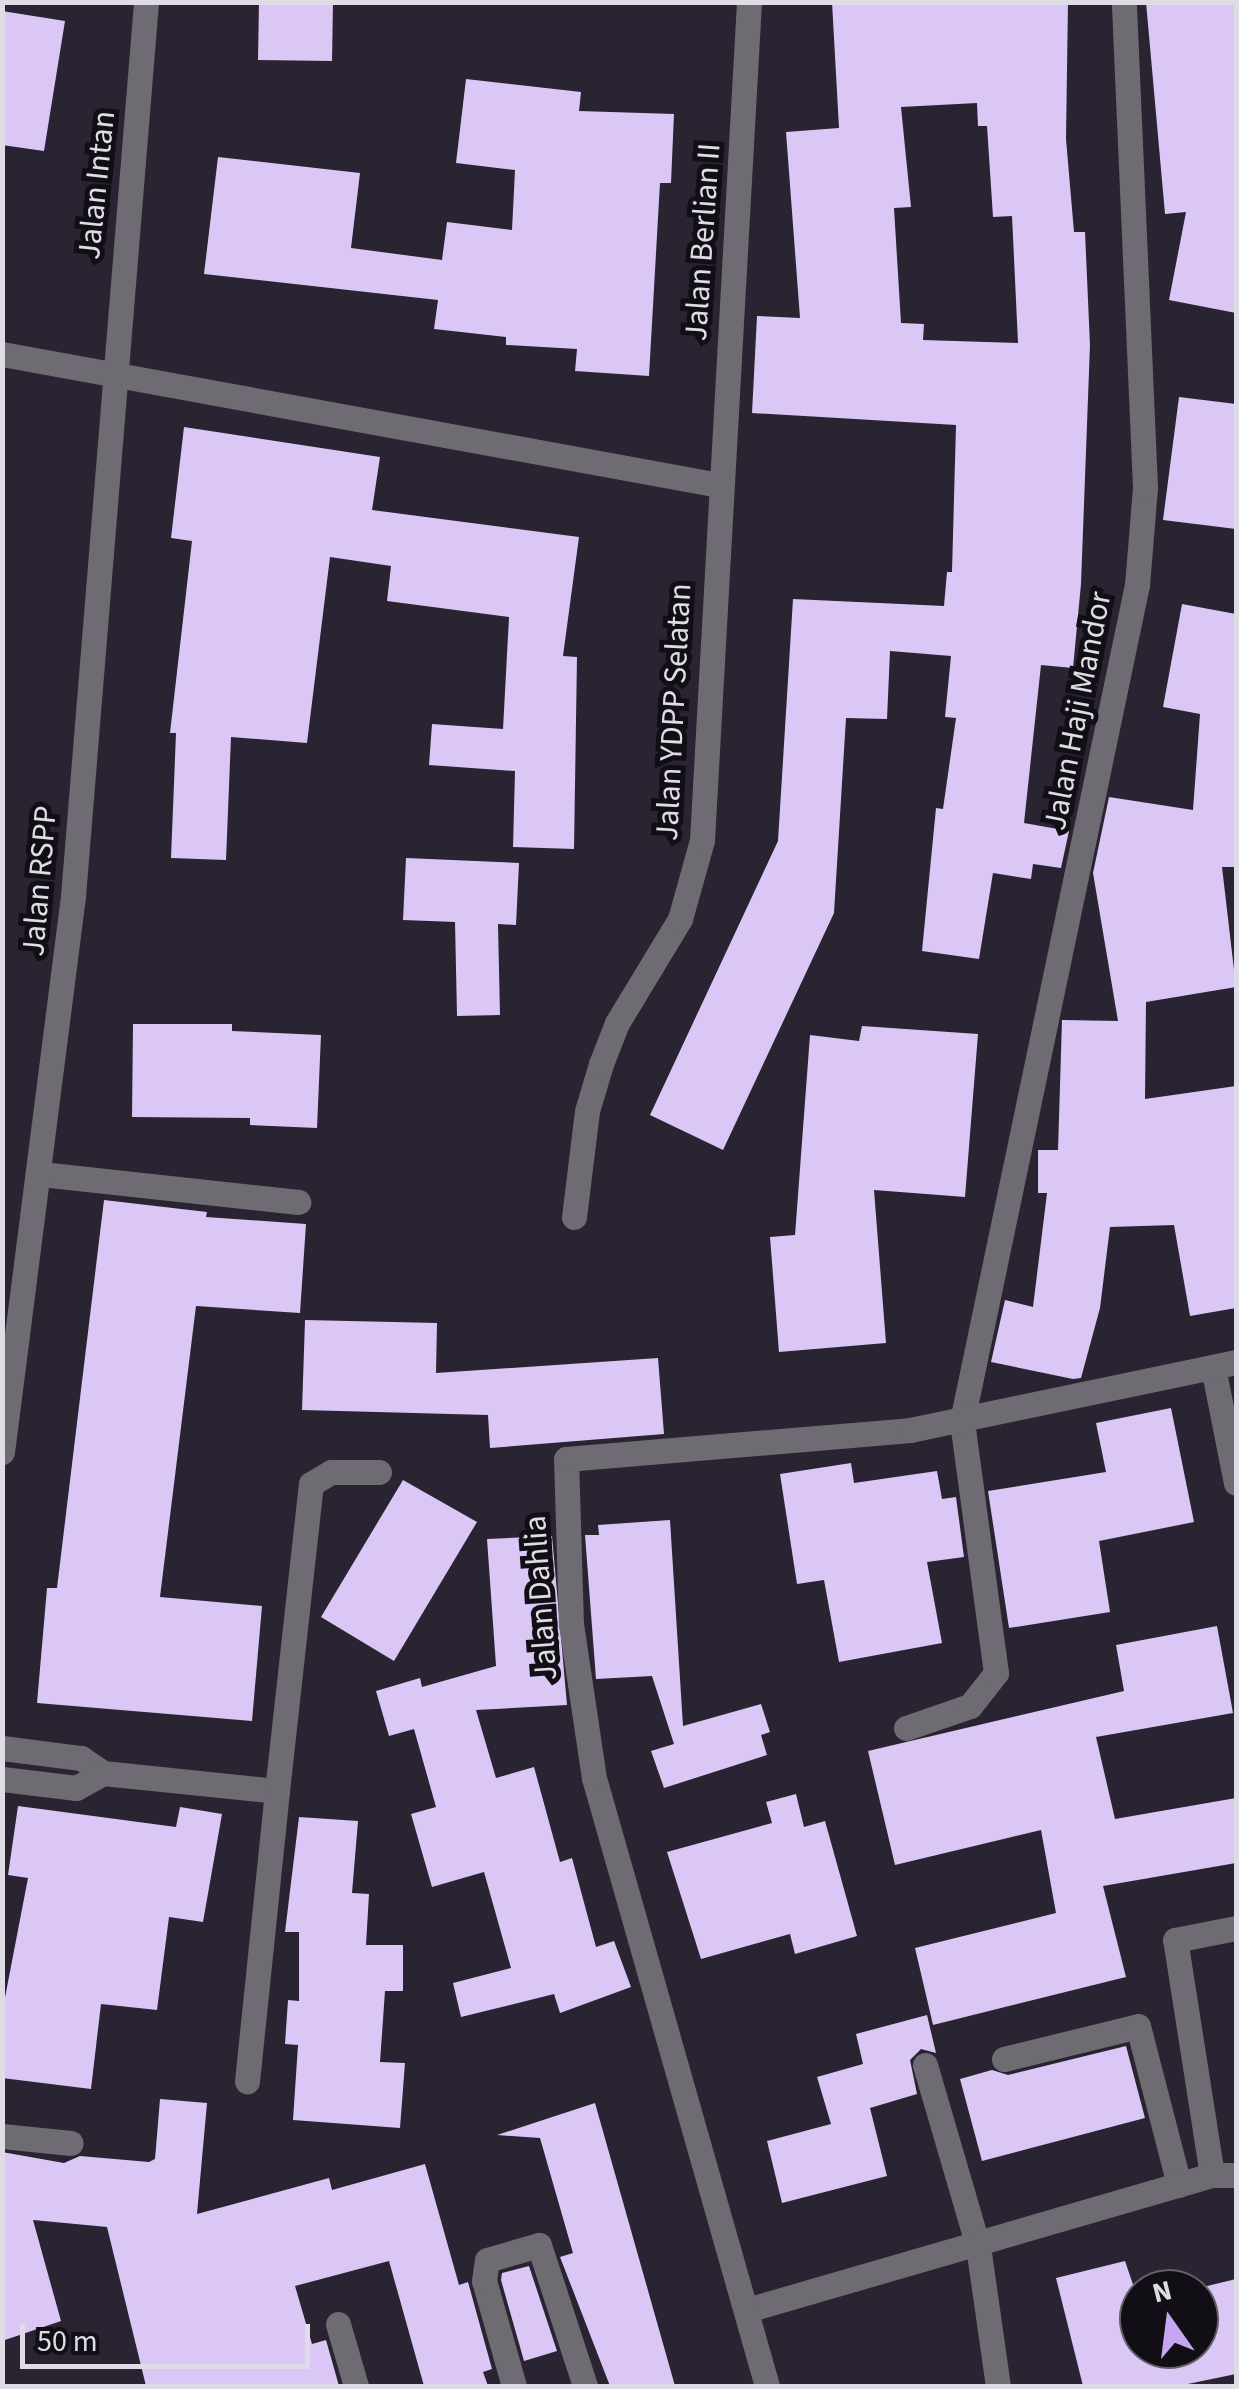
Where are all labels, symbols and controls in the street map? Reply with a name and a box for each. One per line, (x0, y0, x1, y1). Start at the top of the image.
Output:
street label: Jalan Intan (70, 109, 124, 261)
street label: Jalan Berlian II (677, 142, 729, 342)
street label: Jalan YDPP Selatan (648, 582, 700, 842)
street label: Jalan Haji Mandor (1036, 589, 1120, 833)
street label: Jalan RSPP (14, 804, 66, 958)
street label: Jalan Dahlia (516, 1514, 566, 1682)
north arrow (1119, 2269, 1219, 2369)
text: N (1148, 2270, 1176, 2313)
scale bar (25, 2304, 315, 2366)
text: 50 m (37, 2320, 98, 2363)

